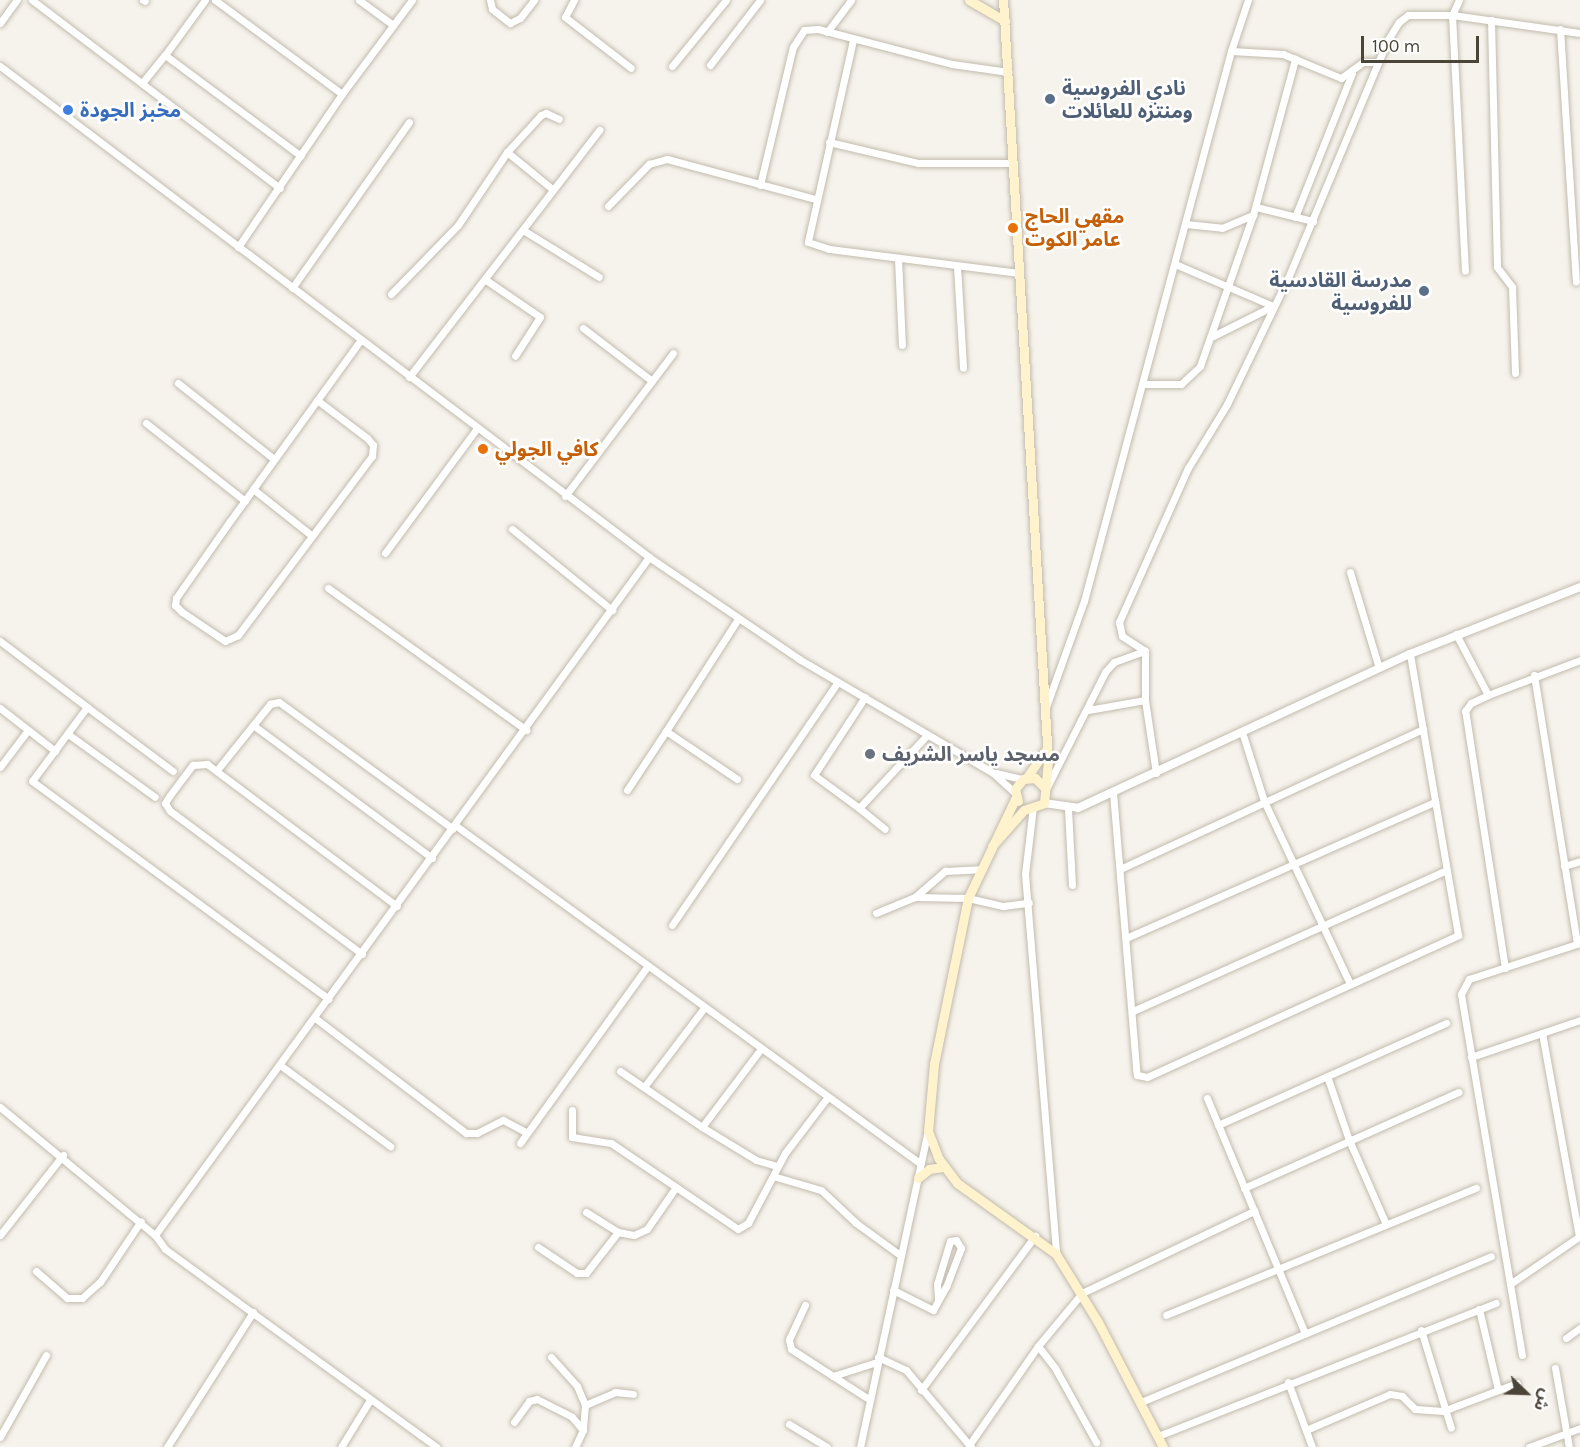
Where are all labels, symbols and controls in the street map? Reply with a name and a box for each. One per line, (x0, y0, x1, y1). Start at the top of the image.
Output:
scale bar (1364, 24, 1482, 62)
text: 100 m (1372, 35, 1420, 57)
place label: نادي الفروسية ومنتزه للعائلات (1062, 76, 1193, 123)
marker: نادي الفروسية ومنتزه للعائلات (1043, 92, 1057, 106)
place label: مخبز الجودة (80, 98, 181, 122)
marker: مخبز الجودة (61, 103, 75, 117)
place label: مقهي الحاج عامر الكوت (1025, 204, 1124, 251)
marker: مقهي الحاج عامر الكوت (1006, 221, 1020, 235)
place label: مدرسة القادسية للفروسية (1269, 268, 1412, 315)
marker: مدرسة القادسية للفروسية (1417, 284, 1431, 298)
place label: كافي الجولي (495, 437, 598, 461)
marker: كافي الجولي (476, 442, 490, 456)
place label: مسجد ياسر الشريف (882, 742, 1060, 766)
marker: مسجد ياسر الشريف (863, 747, 877, 761)
north arrow (1496, 1363, 1556, 1423)
text: ش (1530, 1386, 1556, 1414)

